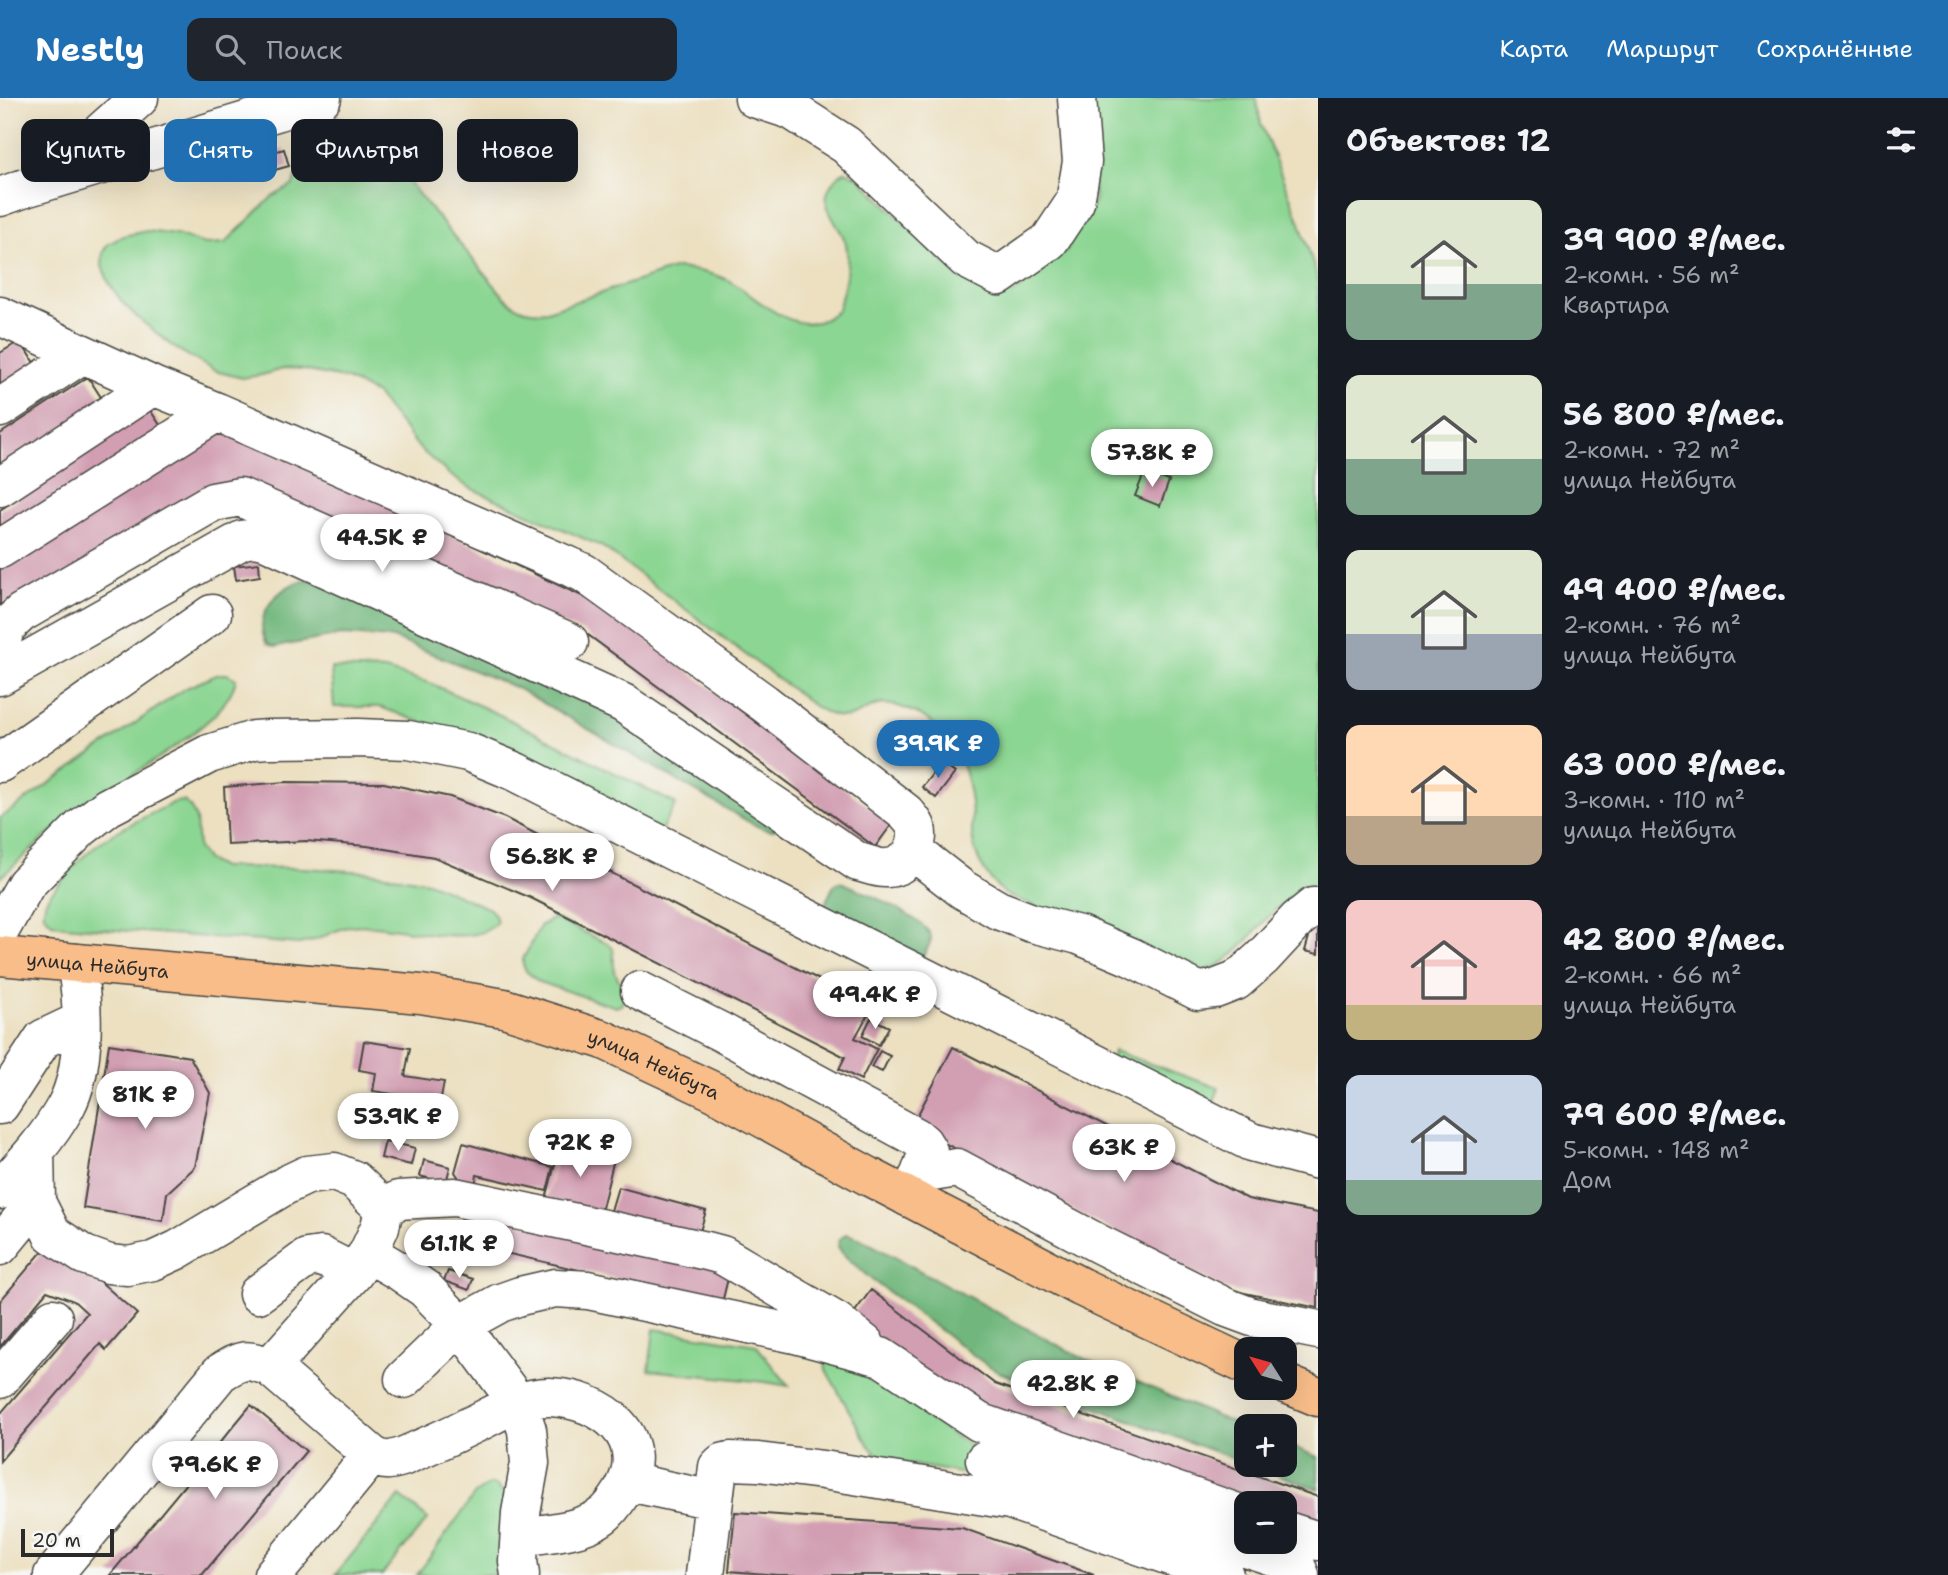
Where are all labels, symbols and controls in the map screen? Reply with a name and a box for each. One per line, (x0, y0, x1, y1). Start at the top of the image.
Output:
search box (187, 18, 677, 81)
text: Nestly (35, 27, 145, 72)
icon: search (211, 30, 249, 68)
text: Поиск (267, 32, 342, 67)
text: Карта (1500, 33, 1568, 65)
text: Маршрут (1606, 33, 1718, 65)
text: Сохранённые (1756, 33, 1913, 65)
chip: Купить (21, 119, 150, 182)
chip: Снять (164, 119, 277, 182)
chip: Фильтры (291, 119, 443, 182)
chip: Новое (457, 119, 578, 182)
text: Объектов: 12 (1346, 120, 1550, 161)
icon: filters (1882, 121, 1920, 159)
text: 39 900 ₽/мес. (1563, 219, 1786, 260)
icon: home (1402, 228, 1486, 312)
text: 2-комн. · 56 m² (1563, 260, 1740, 290)
text: Квартира (1563, 290, 1669, 320)
text: 56 800 ₽/мес. (1563, 394, 1785, 435)
icon: home (1402, 403, 1486, 487)
pin: 57.8K ₽ (1087, 430, 1217, 489)
text: 2-комн. · 72 m² (1563, 435, 1740, 465)
text: 57.8K ₽ (1107, 437, 1197, 467)
text: улица Нейбута (1563, 465, 1736, 495)
pin: 44.5K ₽ (317, 514, 447, 574)
text: 44.5K ₽ (336, 522, 428, 552)
text: 49 400 ₽/мес. (1563, 569, 1786, 610)
icon: home (1402, 578, 1486, 662)
text: 2-комн. · 76 m² (1563, 610, 1741, 640)
text: улица Нейбута (1563, 640, 1736, 670)
pin: 39.9K ₽ (873, 720, 1003, 780)
text: 39.9K ₽ (893, 728, 983, 758)
text: 63 000 ₽/мес. (1563, 744, 1786, 785)
icon: home (1402, 753, 1486, 837)
text: 3-комн. · 110 m² (1563, 785, 1745, 815)
text: улица Нейбута (1563, 815, 1736, 845)
pin: 56.8K ₽ (487, 834, 617, 893)
text: 56.8K ₽ (506, 841, 598, 871)
text: 42 800 ₽/мес. (1563, 919, 1785, 960)
icon: home (1402, 928, 1486, 1012)
street label: улица Нейбута (25, 946, 170, 984)
text: 2-комн. · 66 m² (1563, 960, 1742, 990)
pin: 49.4K ₽ (810, 972, 940, 1031)
text: 49.4K ₽ (829, 979, 921, 1009)
text: улица Нейбута (1563, 990, 1736, 1020)
street label: улица Нейбута (584, 1024, 724, 1106)
pin: 81K ₽ (96, 1072, 194, 1131)
text: 81K ₽ (112, 1079, 178, 1109)
pin: 53.9K ₽ (333, 1094, 463, 1153)
text: 79 600 ₽/мес. (1563, 1094, 1787, 1135)
text: 53.9K ₽ (354, 1101, 442, 1131)
icon: home (1402, 1103, 1486, 1187)
pin: 72K ₽ (531, 1119, 629, 1179)
pin: 63K ₽ (1075, 1124, 1173, 1184)
text: 72K ₽ (545, 1127, 615, 1157)
text: 63K ₽ (1088, 1132, 1160, 1162)
text: 5-комн. · 148 m² (1563, 1135, 1750, 1165)
text: Дом (1563, 1165, 1612, 1195)
pin: 61.1K ₽ (394, 1220, 524, 1280)
text: 61.1K ₽ (420, 1228, 498, 1258)
north arrow (1234, 1337, 1297, 1400)
map controls (1234, 1337, 1297, 1554)
pin: 42.8K ₽ (1008, 1360, 1138, 1420)
text: 42.8K ₽ (1027, 1368, 1119, 1398)
button: + (1234, 1414, 1297, 1477)
pin: 79.6K ₽ (150, 1442, 280, 1501)
text: 79.6K ₽ (168, 1449, 262, 1479)
button: − (1234, 1491, 1297, 1554)
scale bar (21, 1526, 114, 1558)
text: 20 m (32, 1528, 81, 1553)

